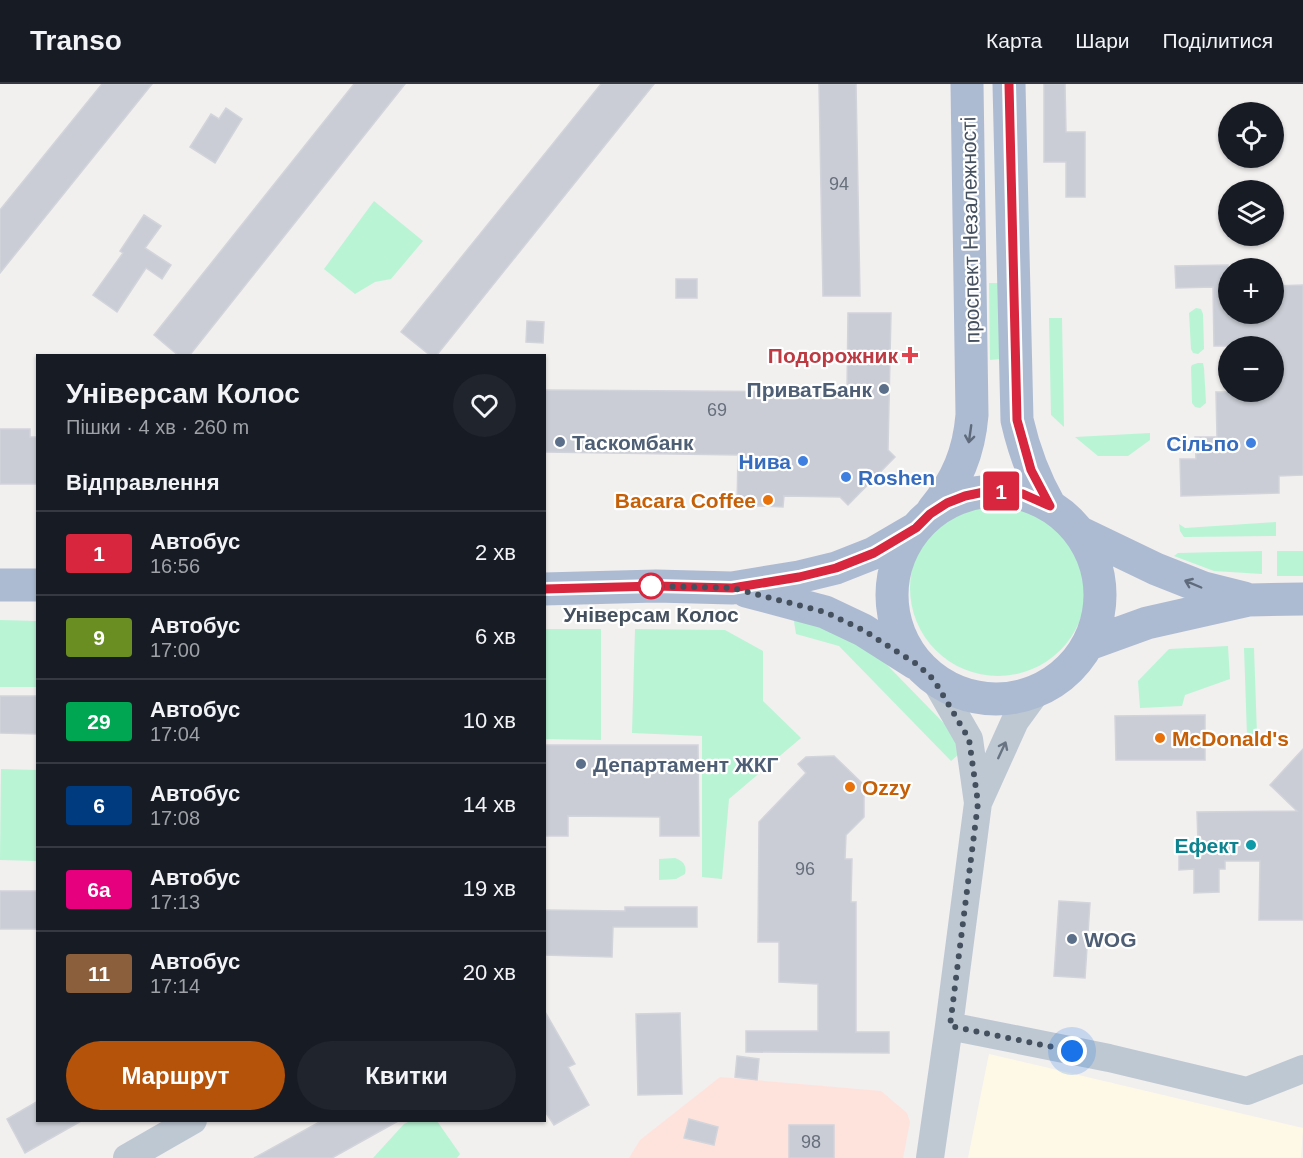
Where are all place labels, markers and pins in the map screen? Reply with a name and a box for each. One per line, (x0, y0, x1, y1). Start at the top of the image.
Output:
place label: Подорожник (768, 344, 898, 367)
marker: Подорожник (903, 348, 917, 362)
place label: ПриватБанк (747, 378, 872, 401)
marker: ПриватБанк (877, 382, 891, 396)
place label: Таскомбанк (572, 431, 694, 454)
place label: Сільпо (1166, 432, 1239, 455)
marker: Таскомбанк (553, 435, 567, 449)
marker: Сільпо (1244, 436, 1258, 450)
place label: Нива (739, 450, 791, 473)
marker: Нива (796, 454, 810, 468)
place label: Roshen (858, 466, 935, 489)
marker: Roshen (839, 470, 853, 484)
place label: Bacara Coffee (615, 489, 756, 512)
marker: Bacara Coffee (761, 493, 775, 507)
marker: Універсам Колос (638, 573, 664, 599)
place label: Універсам Колос (563, 603, 739, 626)
place label: McDonald's (1172, 727, 1289, 750)
marker: McDonald's (1153, 731, 1167, 745)
place label: Департамент ЖКГ (593, 753, 779, 776)
marker: Департамент ЖКГ (574, 757, 588, 771)
place label: Ozzy (862, 776, 911, 799)
marker: Ozzy (843, 780, 857, 794)
place label: Ефект (1174, 834, 1239, 857)
marker: Ефект (1244, 838, 1258, 852)
place label: WOG (1084, 928, 1137, 951)
marker: WOG (1065, 932, 1079, 946)

